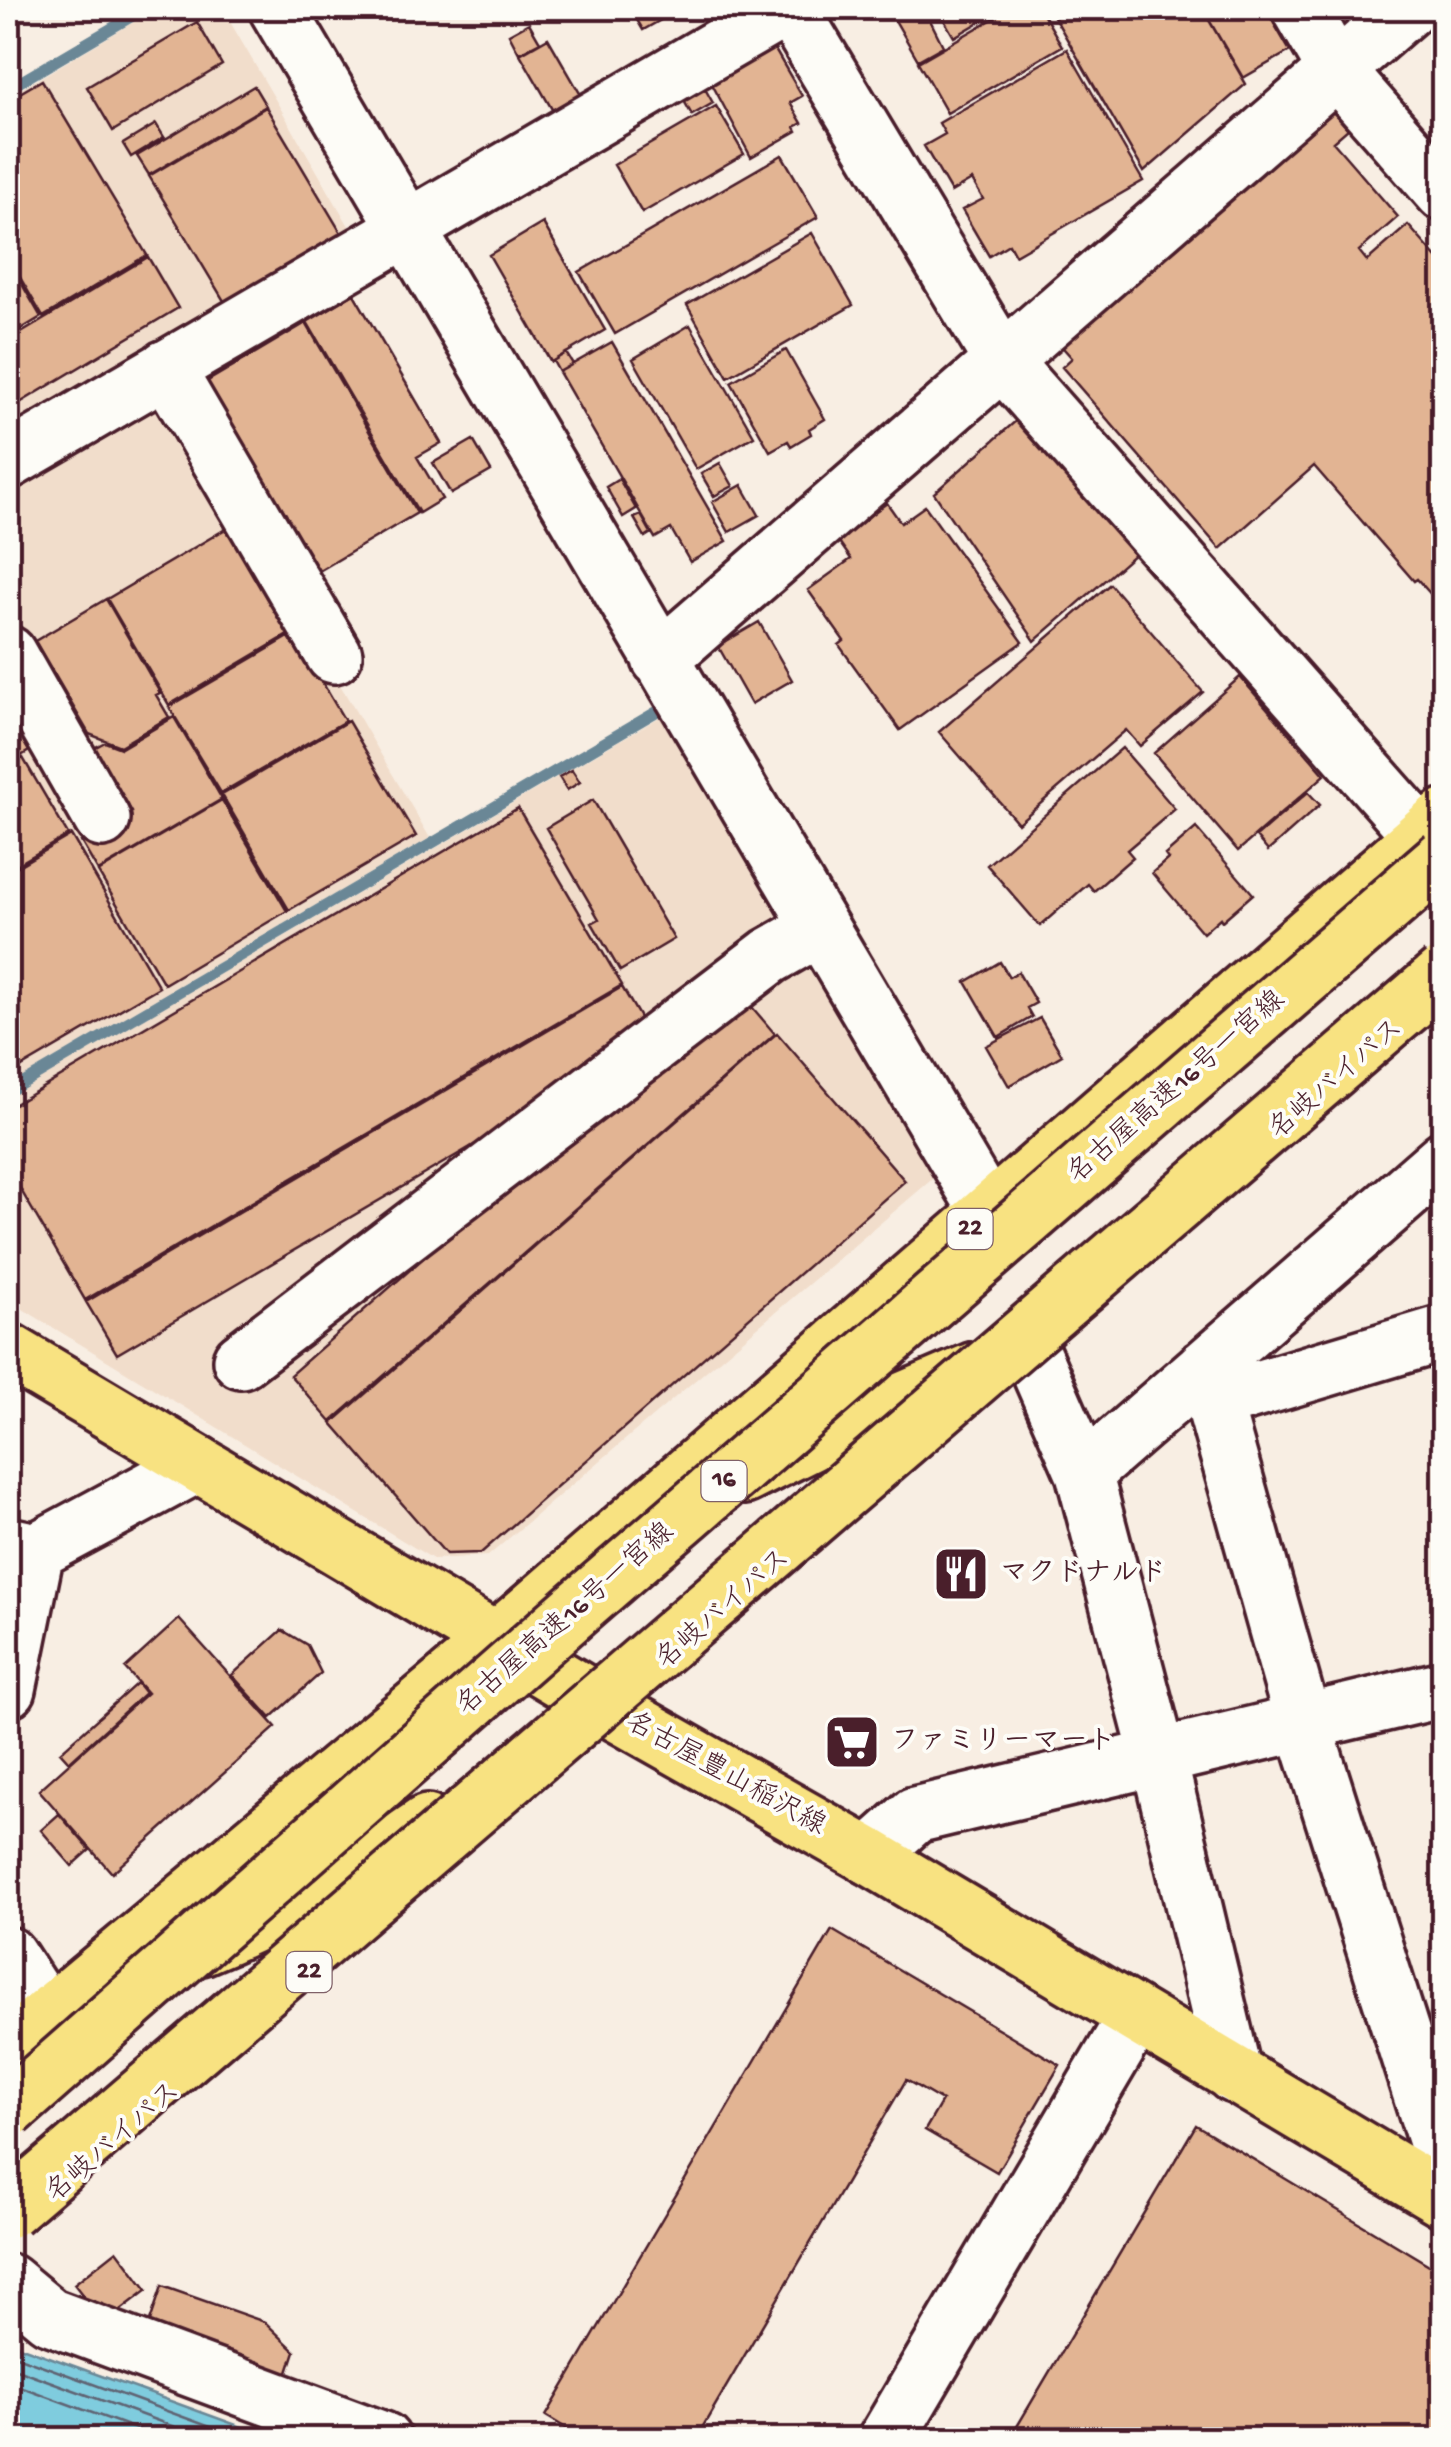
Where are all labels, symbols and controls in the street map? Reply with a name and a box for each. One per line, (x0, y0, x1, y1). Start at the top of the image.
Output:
street label: 名古屋高速16号一宮線 (1061, 984, 1293, 1191)
street label: 名岐バイパス (1262, 1012, 1411, 1147)
road number: 22 (948, 1209, 992, 1249)
road number: 16 (702, 1461, 746, 1501)
street label: 名古屋高速16号一宮線 (450, 1516, 682, 1723)
street label: 名岐バイパス (649, 1542, 798, 1677)
restaurant icon: マクドナルド (931, 1544, 991, 1604)
place label: マクドナルド (1000, 1558, 1167, 1591)
street label: 名古屋豊山稲沢線 (619, 1705, 831, 1844)
supermarket icon: ファミリーマート (822, 1712, 882, 1772)
place label: ファミリーマート (891, 1726, 1116, 1759)
road number: 22 (286, 1952, 332, 1992)
street label: 名岐バイパス (39, 2075, 188, 2210)

